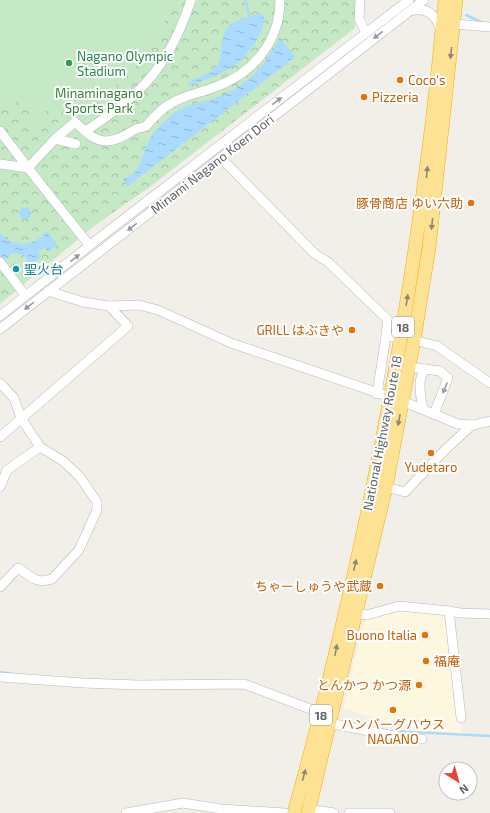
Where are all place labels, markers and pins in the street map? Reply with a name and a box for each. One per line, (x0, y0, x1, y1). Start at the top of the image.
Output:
place label: Nagano Olympic Stadium (77, 48, 173, 79)
marker: Nagano Olympic Stadium (64, 58, 74, 68)
place label: Coco's (408, 72, 446, 88)
marker: Coco's (395, 75, 405, 85)
place label: Pizzeria (372, 89, 419, 105)
marker: Pizzeria (359, 92, 369, 102)
place label: 豚骨商店 ゆい六助 (356, 195, 463, 211)
marker: 豚骨商店 ゆい六助 (466, 198, 476, 208)
place label: 聖火台 (24, 261, 63, 277)
marker: 聖火台 (11, 264, 21, 274)
place label: GRILL はぶきや (256, 322, 344, 338)
marker: GRILL はぶきや (347, 325, 357, 335)
marker: Yudetaro (426, 448, 436, 458)
place label: Yudetaro (404, 459, 458, 475)
place label: ちゃーしゅうや武蔵 (255, 578, 372, 594)
marker: ちゃーしゅうや武蔵 (375, 581, 385, 591)
place label: Buono Italia (347, 627, 417, 643)
marker: Buono Italia (420, 630, 430, 640)
place label: 福庵 (434, 653, 460, 669)
marker: 福庵 (421, 656, 431, 666)
place label: とんかつ かつ源 (317, 677, 411, 693)
marker: とんかつ かつ源 (414, 680, 424, 690)
marker: ハンバーグハウス NAGANO (388, 705, 398, 715)
place label: ハンバーグハウス NAGANO (341, 716, 445, 747)

